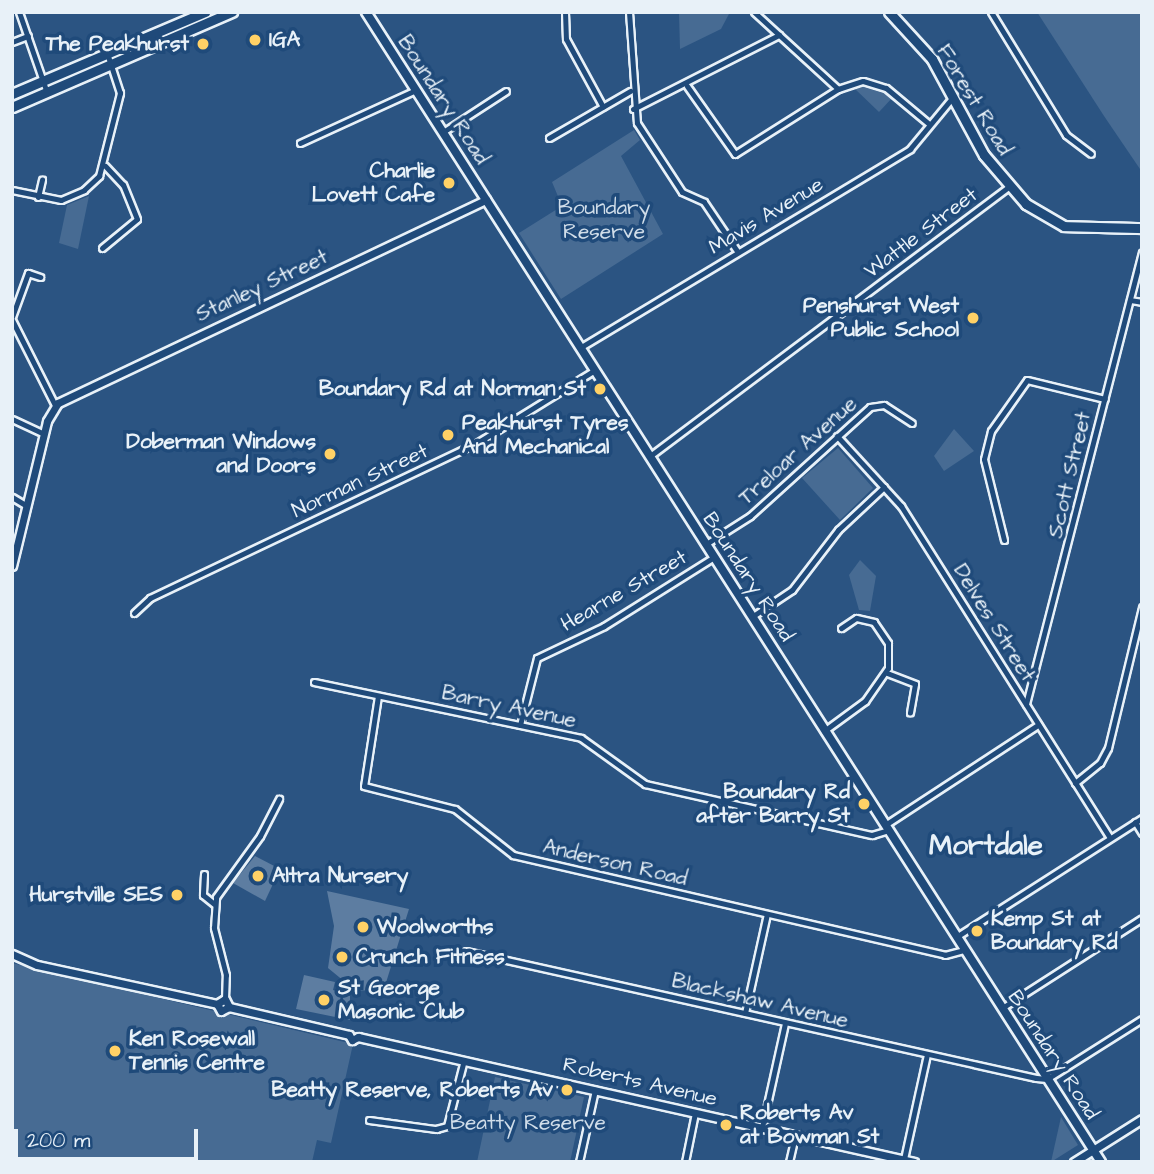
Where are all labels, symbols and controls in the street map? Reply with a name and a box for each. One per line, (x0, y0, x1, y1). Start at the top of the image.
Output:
place label: IGA (269, 27, 300, 53)
place label: The Peakhurst (46, 31, 189, 57)
street label: Boundary Road (392, 31, 494, 169)
marker: IGA (247, 32, 263, 48)
marker: The Peakhurst (195, 36, 211, 52)
street label: Forest Road (931, 40, 1017, 160)
place label: Charlie Lovett Cafe (312, 158, 435, 208)
street label: Mavis Avenue (704, 172, 828, 260)
marker: Charlie Lovett Cafe (441, 175, 457, 191)
street label: Wattle Street (859, 182, 983, 284)
park label: Boundary Reserve (558, 195, 650, 245)
street label: Stanley Street (192, 244, 332, 328)
place label: Penshurst West Public School (803, 293, 959, 343)
marker: Penshurst West Public School (965, 310, 981, 326)
place label: Boundary Rd at Norman St (319, 376, 586, 402)
marker: Boundary Rd at Norman St (592, 381, 608, 397)
street label: Treloar Avenue (734, 391, 862, 511)
street label: Scott Street (1043, 409, 1097, 541)
place label: Peakhurst Tyres And Mechanical (462, 410, 629, 460)
marker: Peakhurst Tyres And Mechanical (440, 427, 456, 443)
place label: Doberman Windows and Doors (126, 429, 316, 479)
street label: Norman Street (288, 438, 432, 524)
marker: Doberman Windows and Doors (322, 446, 338, 462)
street label: Boundary Road (697, 508, 799, 646)
street label: Hearne Street (556, 545, 692, 637)
street label: Delves Street (948, 559, 1040, 687)
street label: Barry Avenue (439, 680, 579, 734)
place label: Boundary Rd after Barry St (696, 779, 850, 829)
marker: Boundary Rd after Barry St (856, 796, 872, 812)
district label: Mortdale (929, 829, 1043, 863)
street label: Anderson Road (540, 834, 690, 892)
place label: Altra Nursery (272, 863, 408, 889)
marker: Altra Nursery (250, 868, 266, 884)
place label: Hurstville SES (29, 882, 163, 908)
marker: Hurstville SES (169, 887, 185, 903)
place label: Kemp St at Boundary Rd (991, 906, 1118, 956)
place label: Woolworths (377, 914, 493, 940)
marker: Woolworths (355, 919, 371, 935)
marker: Kemp St at Boundary Rd (969, 923, 985, 939)
place label: Crunch Fitness (356, 944, 505, 970)
marker: Crunch Fitness (334, 949, 350, 965)
street label: Blackshaw Avenue (669, 968, 851, 1034)
place label: St George Masonic Club (338, 975, 464, 1025)
street label: Boundary Road (1002, 986, 1104, 1124)
marker: St George Masonic Club (316, 992, 332, 1008)
place label: Ken Rosewall Tennis Centre (129, 1026, 265, 1076)
marker: Ken Rosewall Tennis Centre (107, 1043, 123, 1059)
street label: Roberts Avenue (561, 1052, 719, 1112)
place label: Beatty Reserve, Roberts Av (272, 1077, 553, 1103)
marker: Beatty Reserve, Roberts Av (559, 1082, 575, 1098)
place label: Roberts Av at Bowman St (740, 1100, 879, 1150)
park label: Beatty Reserve (450, 1110, 606, 1136)
scale bar (18, 1114, 201, 1158)
marker: Roberts Av at Bowman St (718, 1117, 734, 1133)
text: 200 m (27, 1126, 90, 1155)

